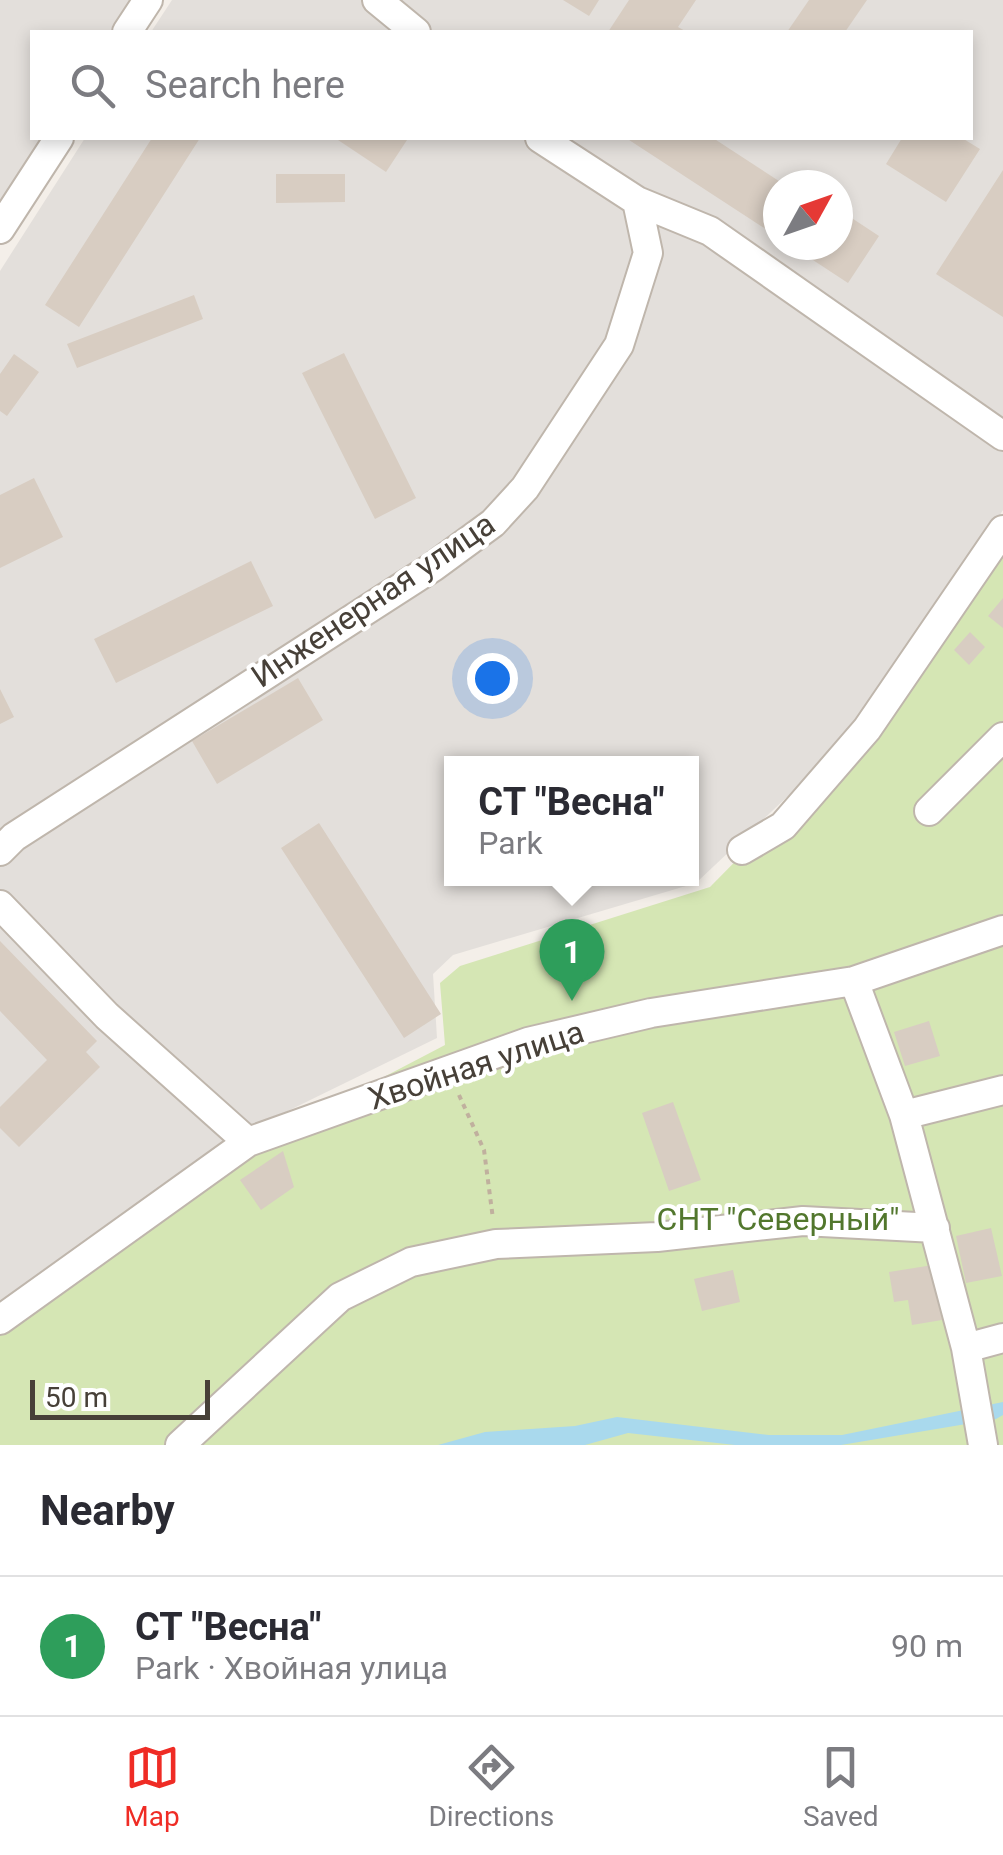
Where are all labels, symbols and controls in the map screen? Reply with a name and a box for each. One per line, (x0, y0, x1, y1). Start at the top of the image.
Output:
search box (30, 30, 973, 140)
icon: search (65, 58, 120, 113)
text: Search here (145, 63, 345, 107)
north arrow (763, 170, 853, 260)
street label: Инженерная улица (244, 505, 502, 695)
your location (467, 653, 518, 704)
popup (444, 756, 699, 886)
text: СТ "Весна" (478, 780, 665, 824)
text: Park (478, 824, 543, 862)
pin: 1 (540, 918, 604, 1001)
street label: Хвойная улица (363, 1012, 589, 1118)
park label: СНТ "Северный" (657, 1200, 899, 1238)
scale bar (30, 1375, 210, 1420)
text: 50 m (45, 1381, 108, 1414)
text: Nearby (40, 1486, 175, 1535)
text: СТ "Весна" (135, 1605, 321, 1649)
text: 1 (63, 1627, 82, 1665)
text: 90 m (891, 1627, 963, 1665)
text: Park · Хвойная улица (135, 1649, 448, 1687)
tab: Map (124, 1740, 180, 1833)
tab: Directions (428, 1740, 554, 1833)
tab: Saved (803, 1740, 879, 1833)

